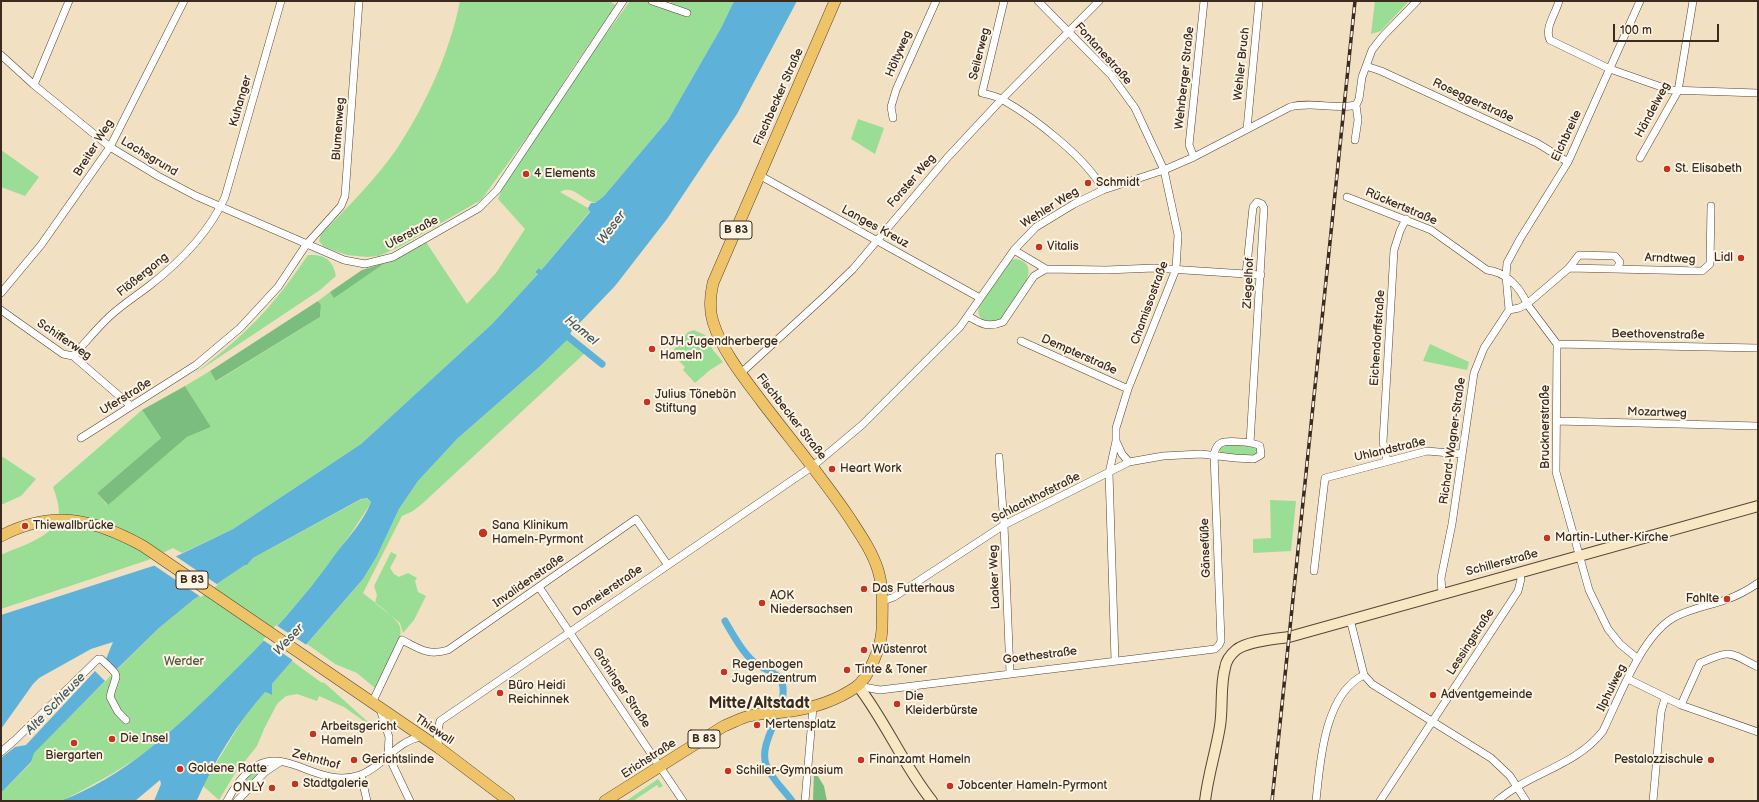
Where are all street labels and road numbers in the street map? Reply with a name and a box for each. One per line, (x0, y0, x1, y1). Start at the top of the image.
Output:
street label: Fontanestraße (1071, 20, 1135, 88)
street label: Seilerweg (967, 26, 993, 82)
street label: Wehrberger Straße (1172, 26, 1198, 130)
street label: Wehler Bruch (1231, 27, 1253, 101)
street label: Höltyweg (883, 28, 915, 80)
street label: Fischbecker Straße (751, 46, 807, 148)
street label: Kuhanger (227, 74, 255, 128)
street label: Roseggerstraße (1430, 76, 1516, 126)
street label: Händelweg (1632, 80, 1674, 140)
street label: Blumenweg (330, 97, 348, 161)
street label: Eichbreite (1549, 108, 1585, 164)
street label: Breiter Weg (71, 117, 117, 179)
street label: Lachsgrund (118, 134, 180, 180)
street label: Forster Weg (885, 151, 939, 211)
street label: Wehler Weg (1018, 185, 1082, 231)
street label: Rückertstraße (1363, 185, 1439, 229)
street label: Langes Kreuz (839, 203, 911, 251)
street label: Uferstraße (383, 213, 441, 253)
road number: B 83 (720, 221, 752, 239)
street label: Flößergang (114, 250, 172, 300)
street label: Arndtweg (1644, 251, 1696, 267)
street label: Ziegelhof (1240, 257, 1258, 309)
street label: Chamissostraße (1128, 259, 1172, 347)
street label: Eichendorffstraße (1367, 290, 1389, 386)
street label: Schifferweg (34, 317, 94, 363)
street label: Beethovenstraße (1611, 327, 1705, 343)
street label: Dempterstraße (1039, 332, 1119, 378)
street label: Fischbecker Straße (753, 371, 829, 463)
street label: Uferstraße (98, 376, 154, 418)
street label: Richard-Wagner-Straße (1437, 377, 1469, 505)
street label: Brucknerstraße (1539, 385, 1553, 469)
street label: Mozartweg (1627, 405, 1687, 421)
street label: Uhlandstraße (1353, 435, 1427, 465)
street label: Schlachthofstraße (989, 469, 1083, 527)
street label: Gänsefüße (1198, 518, 1214, 578)
street label: Laaker Weg (987, 544, 1003, 610)
street label: Schillerstraße (1464, 546, 1540, 580)
street label: Invalidenstraße (491, 551, 567, 611)
street label: Domeierstraße (570, 562, 646, 620)
road number: B 83 (176, 571, 208, 589)
street label: Lessingstraße (1444, 606, 1498, 678)
street label: Goethestraße (1002, 644, 1078, 668)
street label: Gröninger Straße (589, 645, 653, 731)
street label: Ilphulweg (1594, 662, 1630, 714)
street label: Thiewall (412, 712, 456, 748)
road number: B 83 (688, 730, 720, 748)
street label: Erichstraße (619, 736, 679, 782)
street label: Zehnthof (291, 747, 341, 773)

